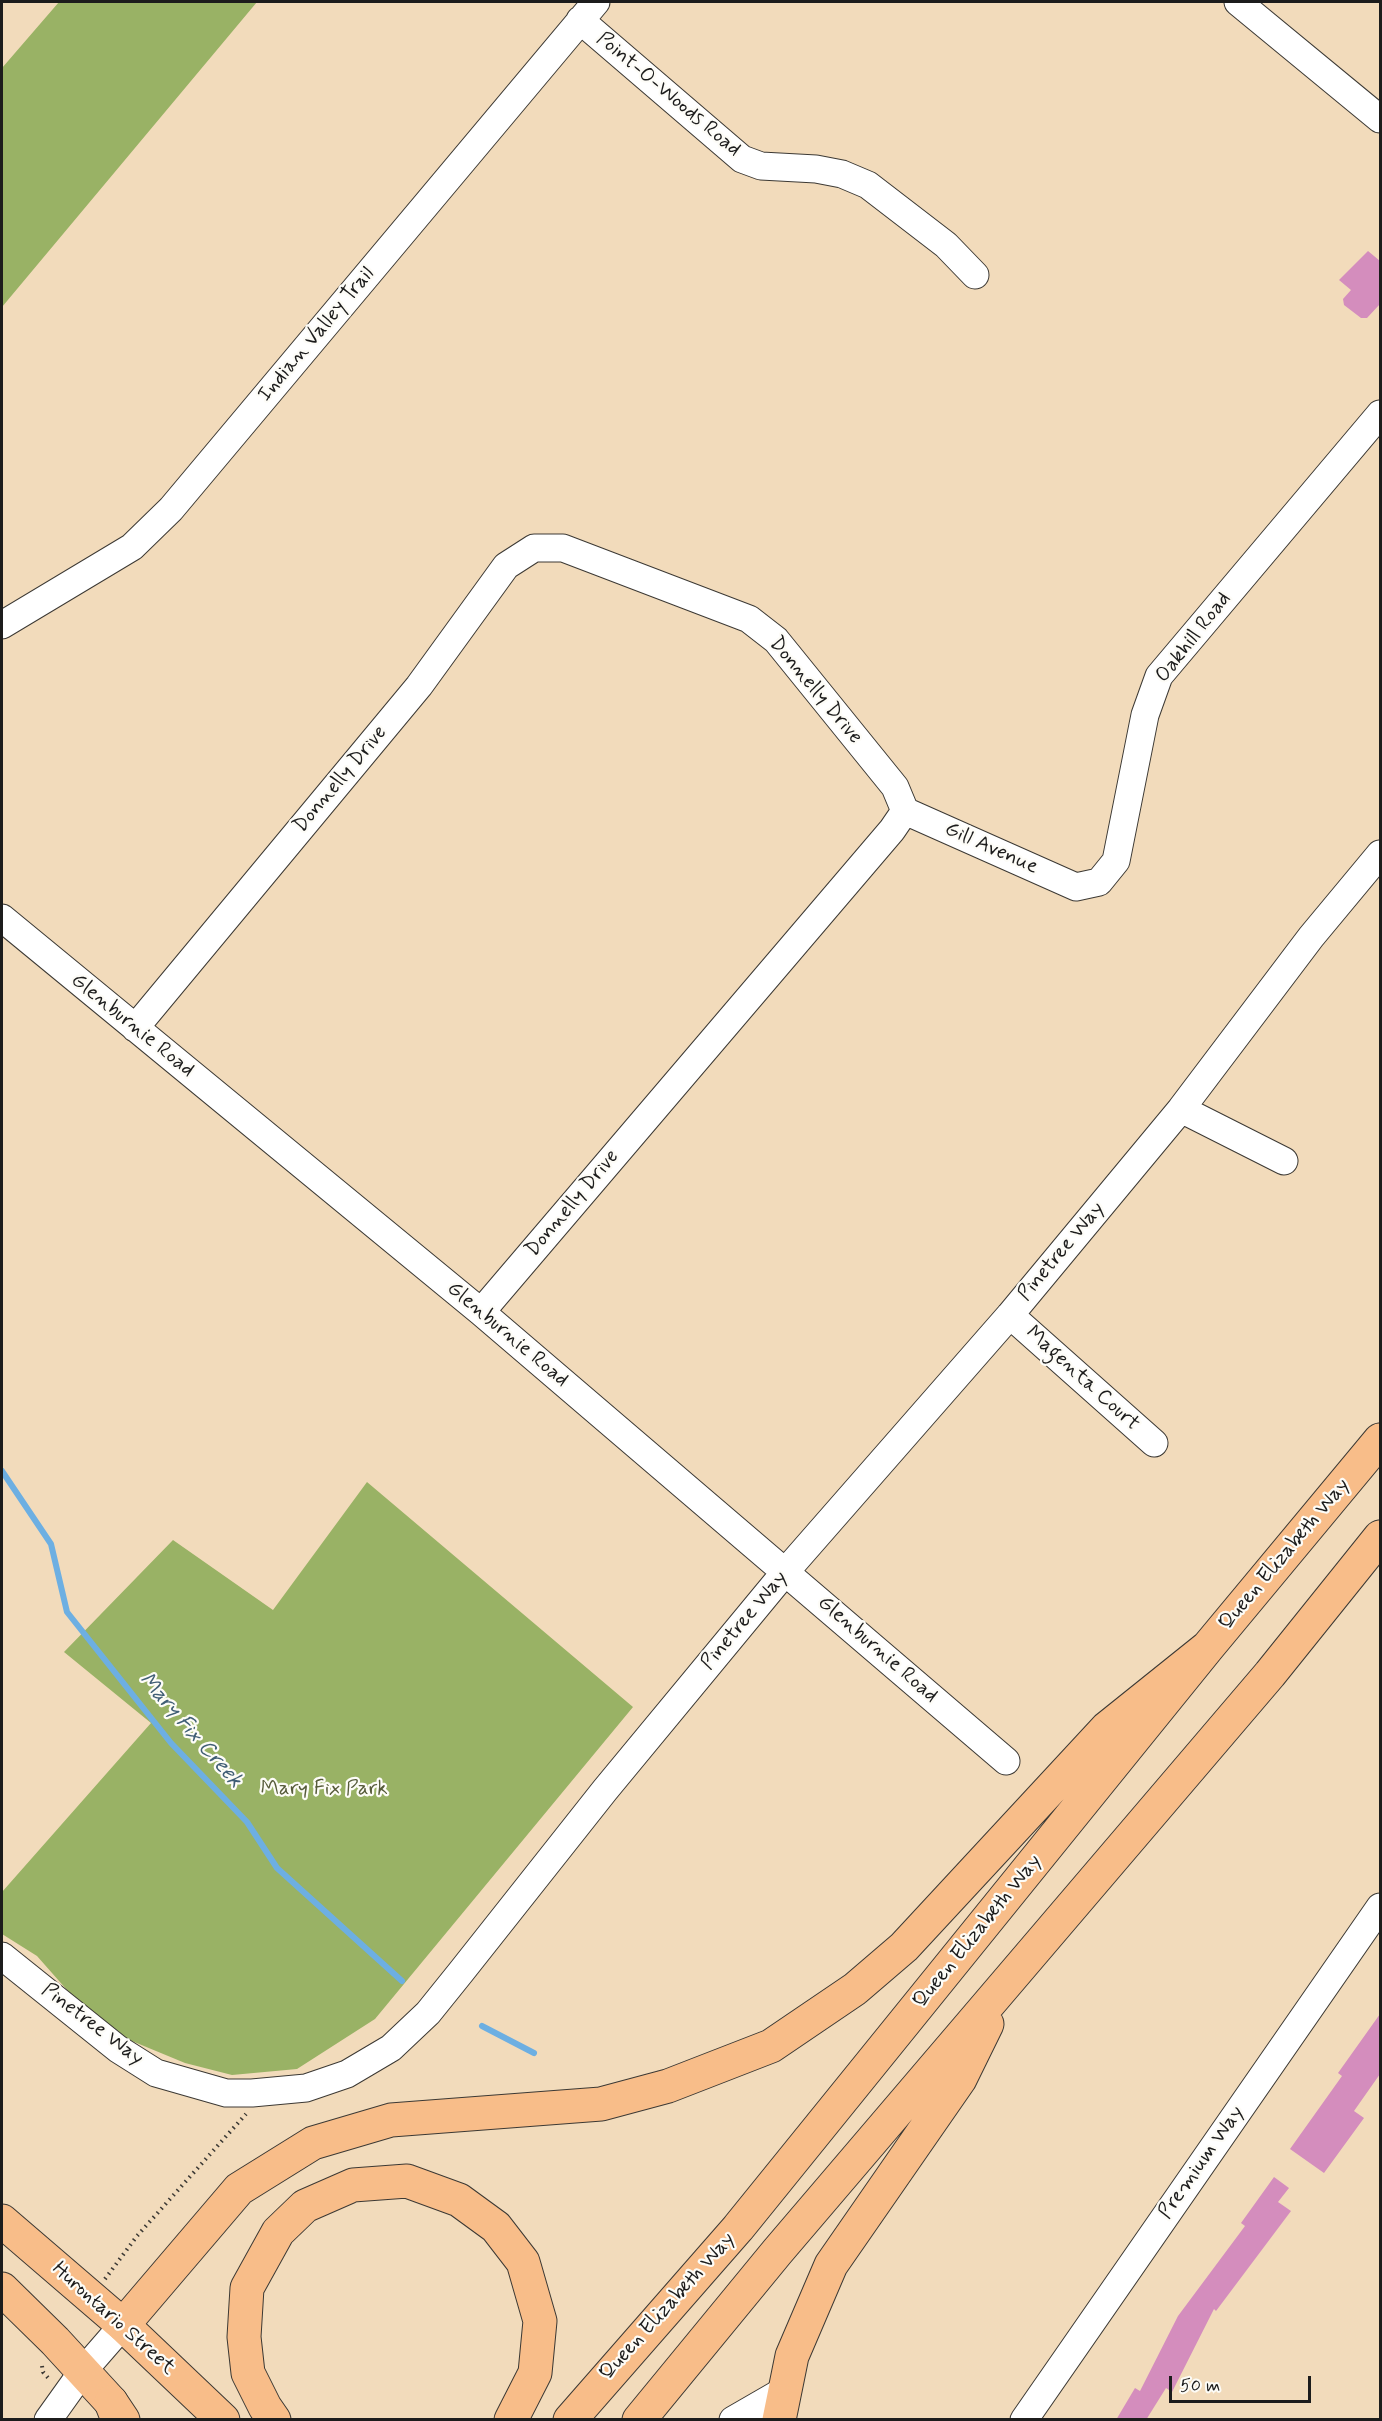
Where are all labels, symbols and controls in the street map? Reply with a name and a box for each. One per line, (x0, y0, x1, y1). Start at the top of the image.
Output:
street label: Point-O-Woods Road (591, 27, 745, 163)
street label: Indian Valley Trail (253, 262, 381, 408)
street label: Oakhill Road (1151, 588, 1237, 688)
street label: Donnelly Drive (763, 632, 867, 750)
street label: Donnelly Drive (289, 721, 393, 839)
street label: Gill Avenue (940, 817, 1042, 881)
street label: Glenburnie Road (65, 969, 199, 1083)
street label: Donnelly Drive (521, 1145, 625, 1263)
street label: Pinetree Way (1013, 1197, 1111, 1307)
street label: Glenburnie Road (441, 1277, 573, 1393)
street label: Magenta Court (1020, 1321, 1144, 1437)
street label: Queen Elizabeth Way (1214, 1474, 1356, 1636)
street label: Pinetree Way (696, 1566, 794, 1676)
street label: Glenburnie Road (812, 1591, 942, 1709)
water label: Mary Fix Creek (133, 1668, 247, 1794)
park label: Mary Fix Park (260, 1777, 388, 1803)
street label: Queen Elizabeth Way (908, 1850, 1048, 2014)
street label: Pinetree Way (36, 1978, 148, 2072)
street label: Premium Way (1154, 2102, 1250, 2224)
street label: Queen Elizabeth Way (595, 2228, 741, 2386)
street label: Hurontario Street (46, 2257, 180, 2381)
scale bar (1172, 2364, 1314, 2402)
text: 50 m (1180, 2374, 1220, 2398)

